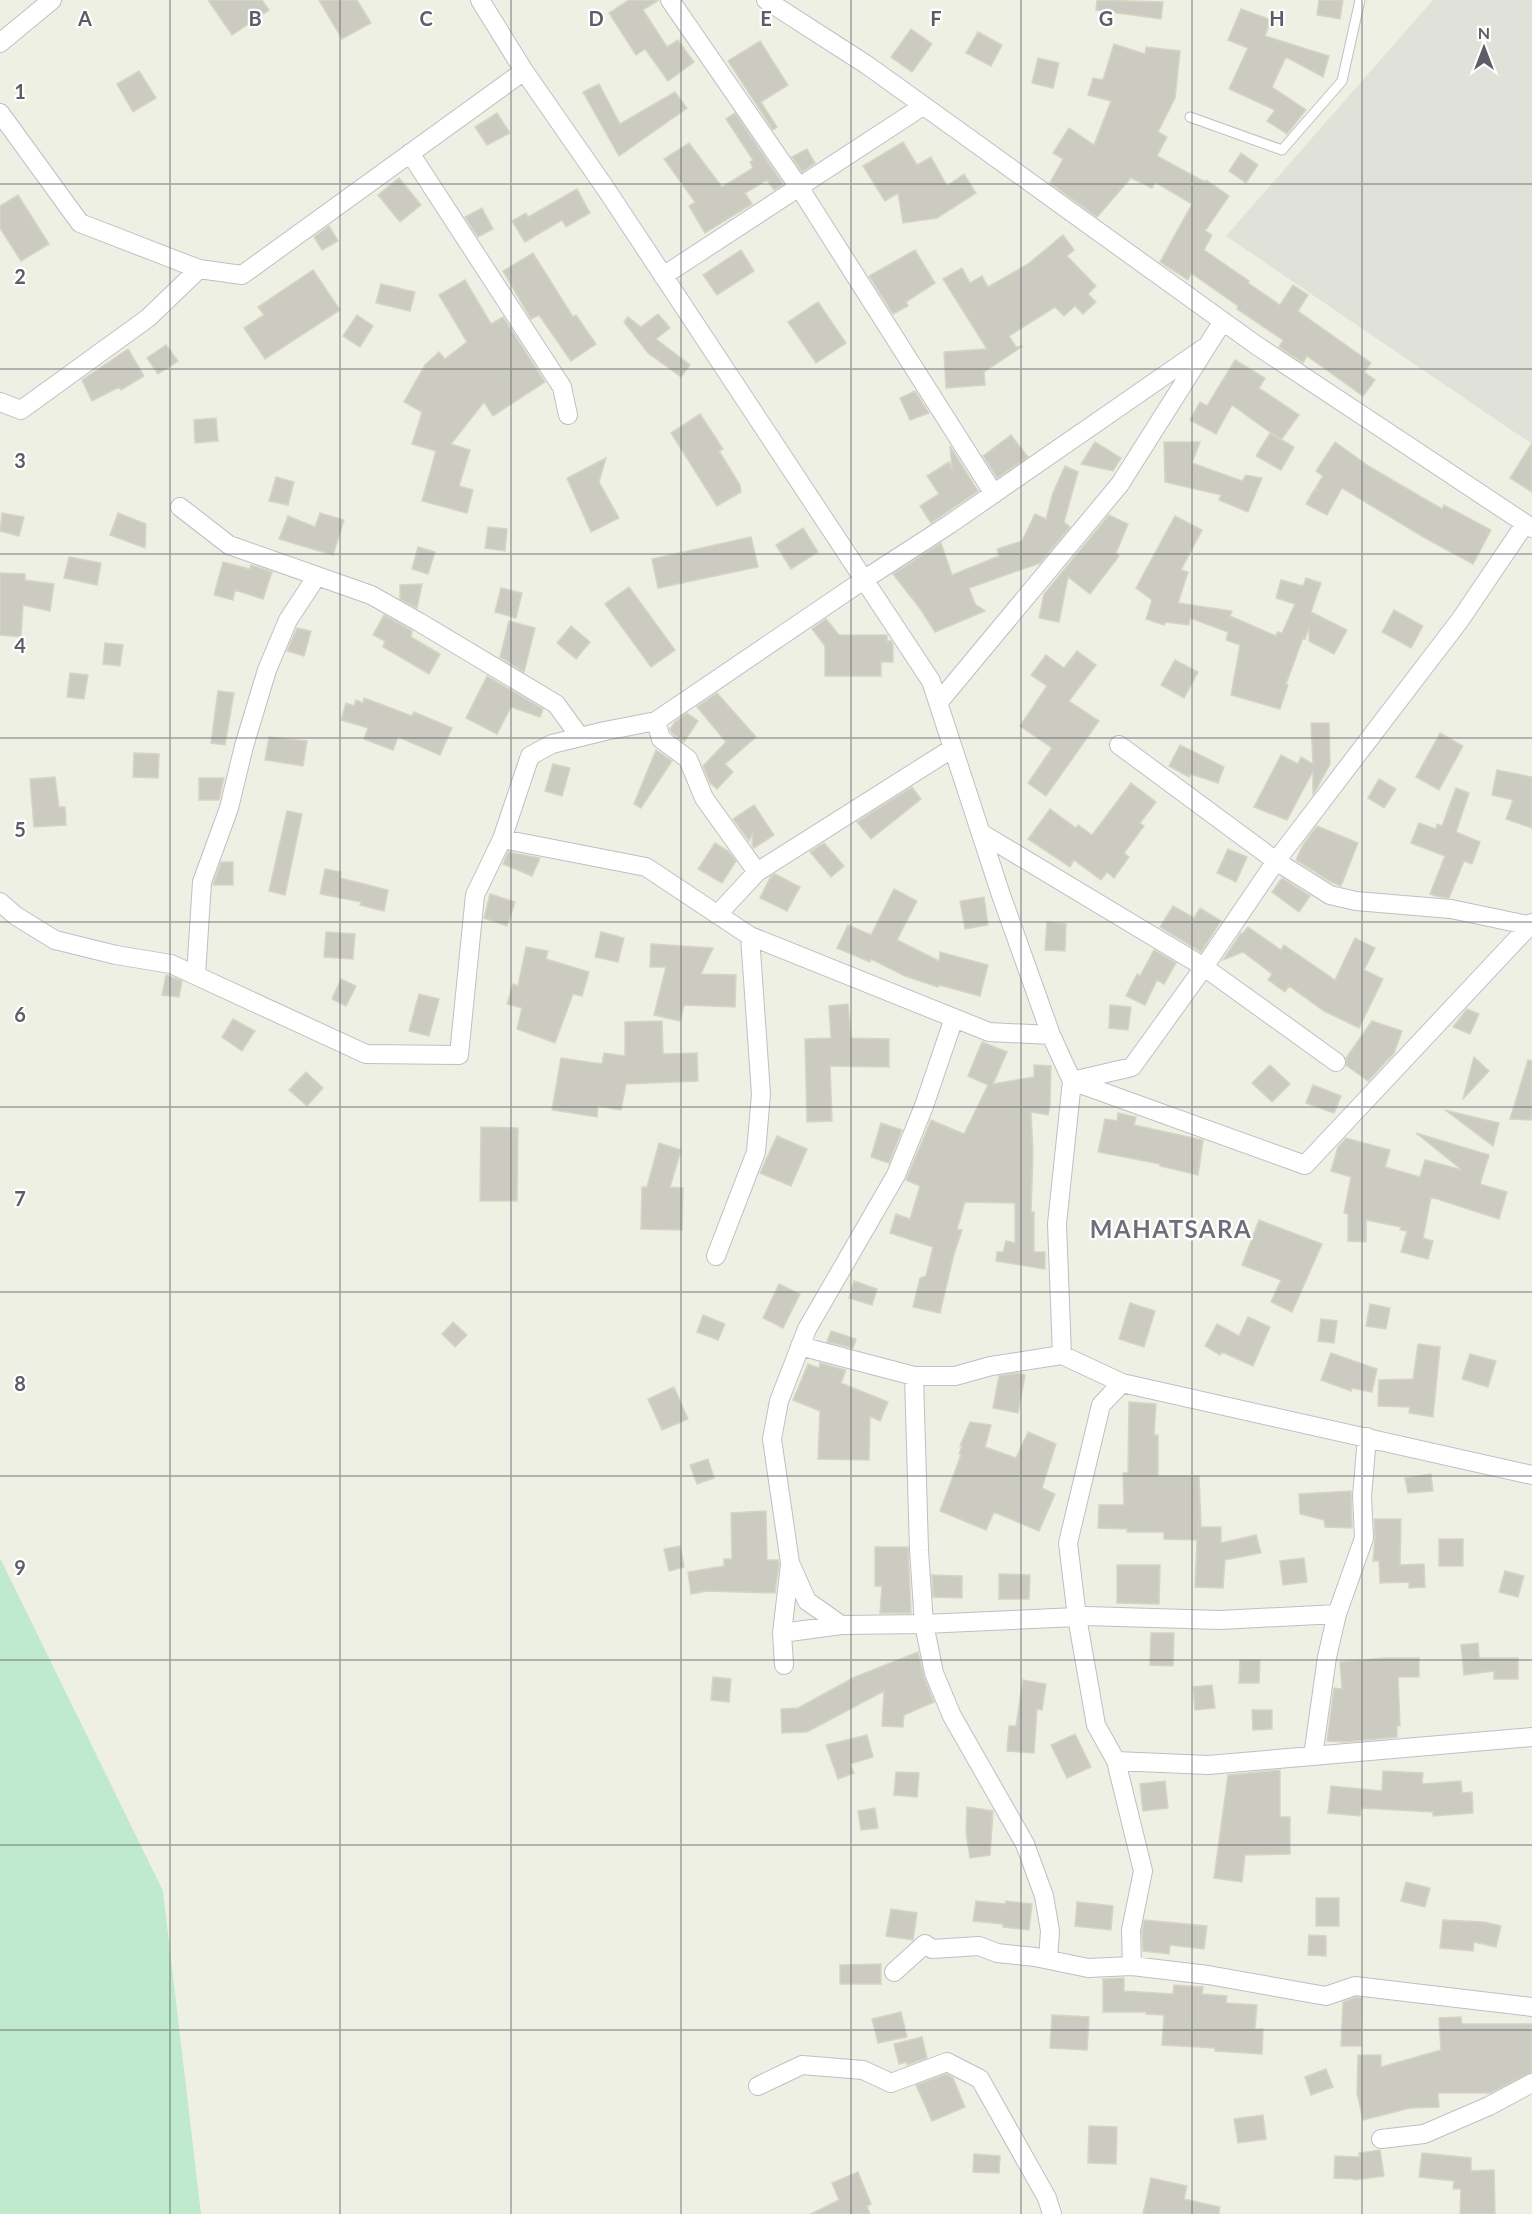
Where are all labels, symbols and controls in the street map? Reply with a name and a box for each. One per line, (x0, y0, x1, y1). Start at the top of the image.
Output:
text: A (77, 6, 92, 30)
text: B (248, 6, 262, 30)
text: C (419, 6, 433, 30)
text: D (588, 6, 604, 30)
text: E (760, 6, 772, 30)
text: F (930, 6, 942, 30)
text: G (1099, 6, 1113, 30)
text: H (1269, 6, 1285, 30)
north arrow (1454, 18, 1514, 78)
text: N (1478, 23, 1490, 42)
text: 1 (14, 79, 26, 103)
text: 2 (14, 264, 26, 288)
text: 3 (14, 448, 26, 472)
text: 4 (14, 633, 26, 657)
text: 5 (14, 817, 26, 841)
text: 6 (14, 1002, 26, 1026)
text: 7 (14, 1186, 26, 1210)
district label: MAHATSARA (1090, 1214, 1252, 1243)
text: 8 (14, 1371, 26, 1395)
text: 9 (14, 1555, 26, 1579)

